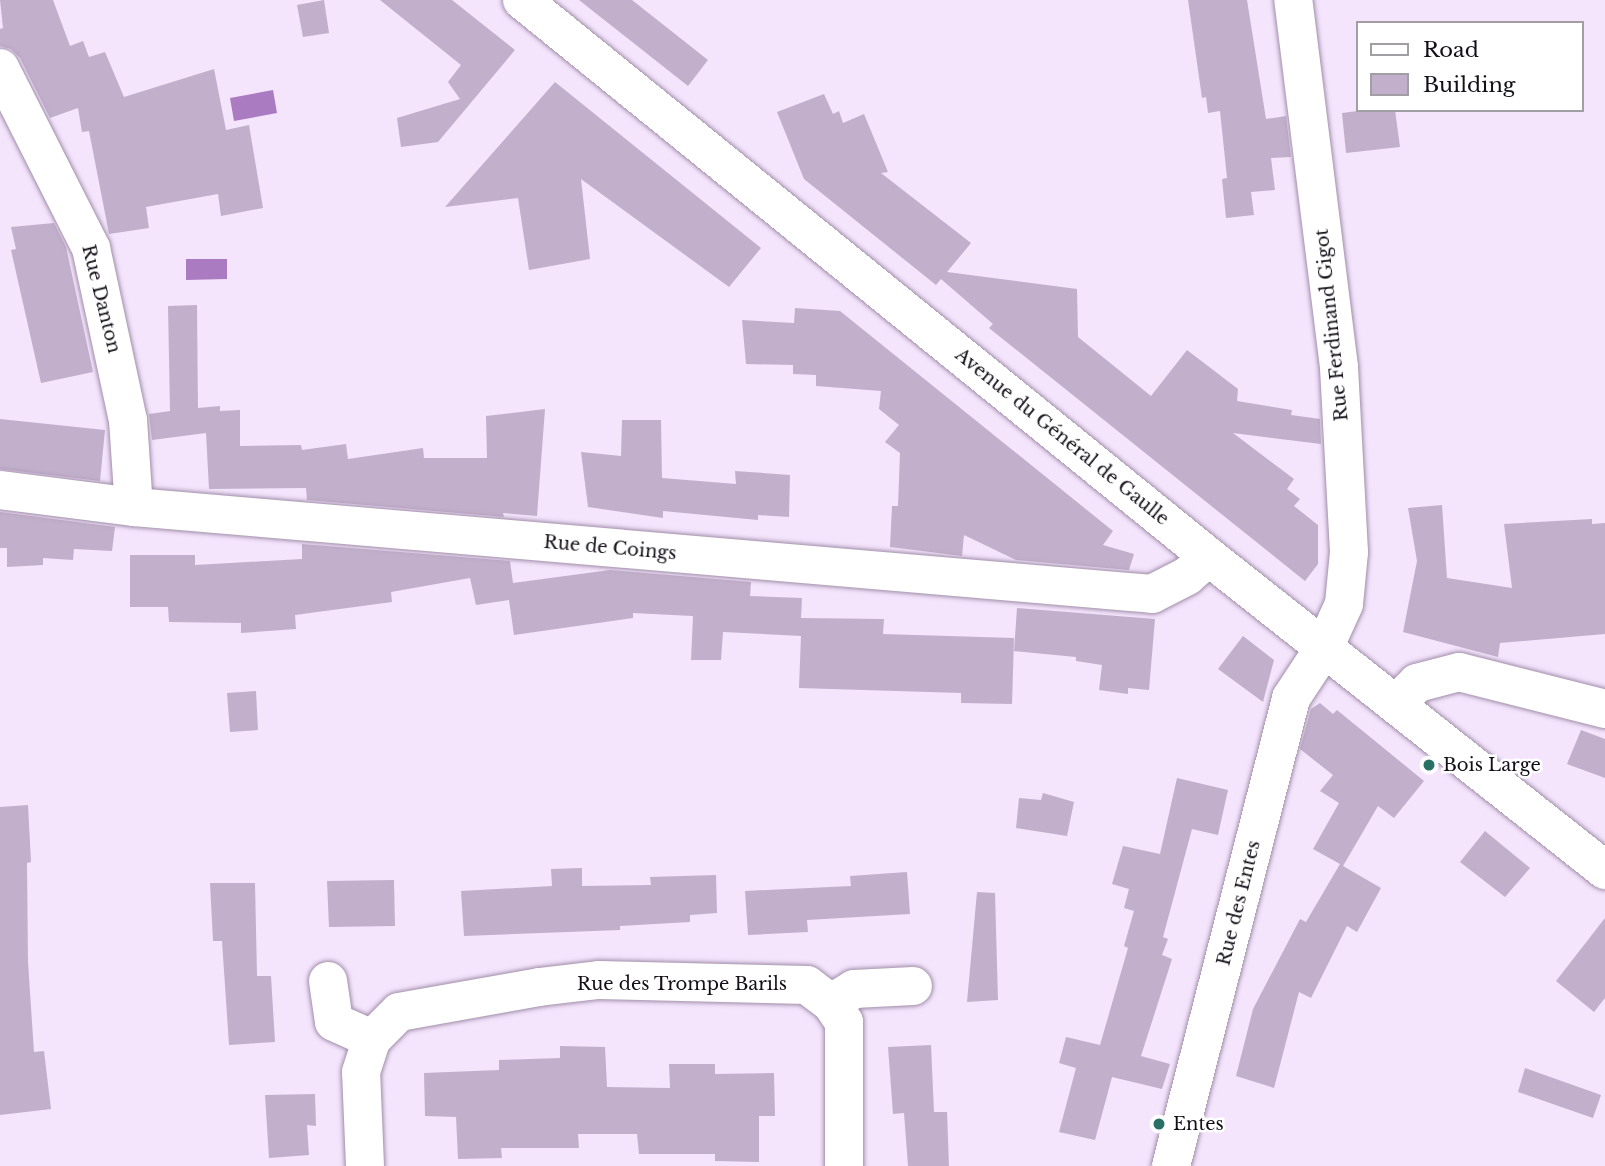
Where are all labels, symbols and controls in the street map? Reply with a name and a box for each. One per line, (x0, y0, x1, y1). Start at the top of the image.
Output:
legend (1356, 21, 1584, 112)
text: Road (1423, 37, 1479, 63)
text: Building (1423, 72, 1515, 98)
street label: Rue Ferdinand Gigot (1311, 228, 1353, 422)
street label: Rue Danton (77, 243, 125, 355)
street label: Avenue du Général de Gaulle (951, 344, 1173, 530)
street label: Rue de Coings (543, 531, 677, 565)
place label: Bois Large (1443, 754, 1541, 776)
marker: Bois Large (1421, 757, 1437, 773)
street label: Rue des Entes (1213, 838, 1265, 968)
street label: Rue des Trompe Barils (577, 973, 787, 995)
place label: Entes (1173, 1113, 1224, 1135)
marker: Entes (1151, 1116, 1167, 1132)

